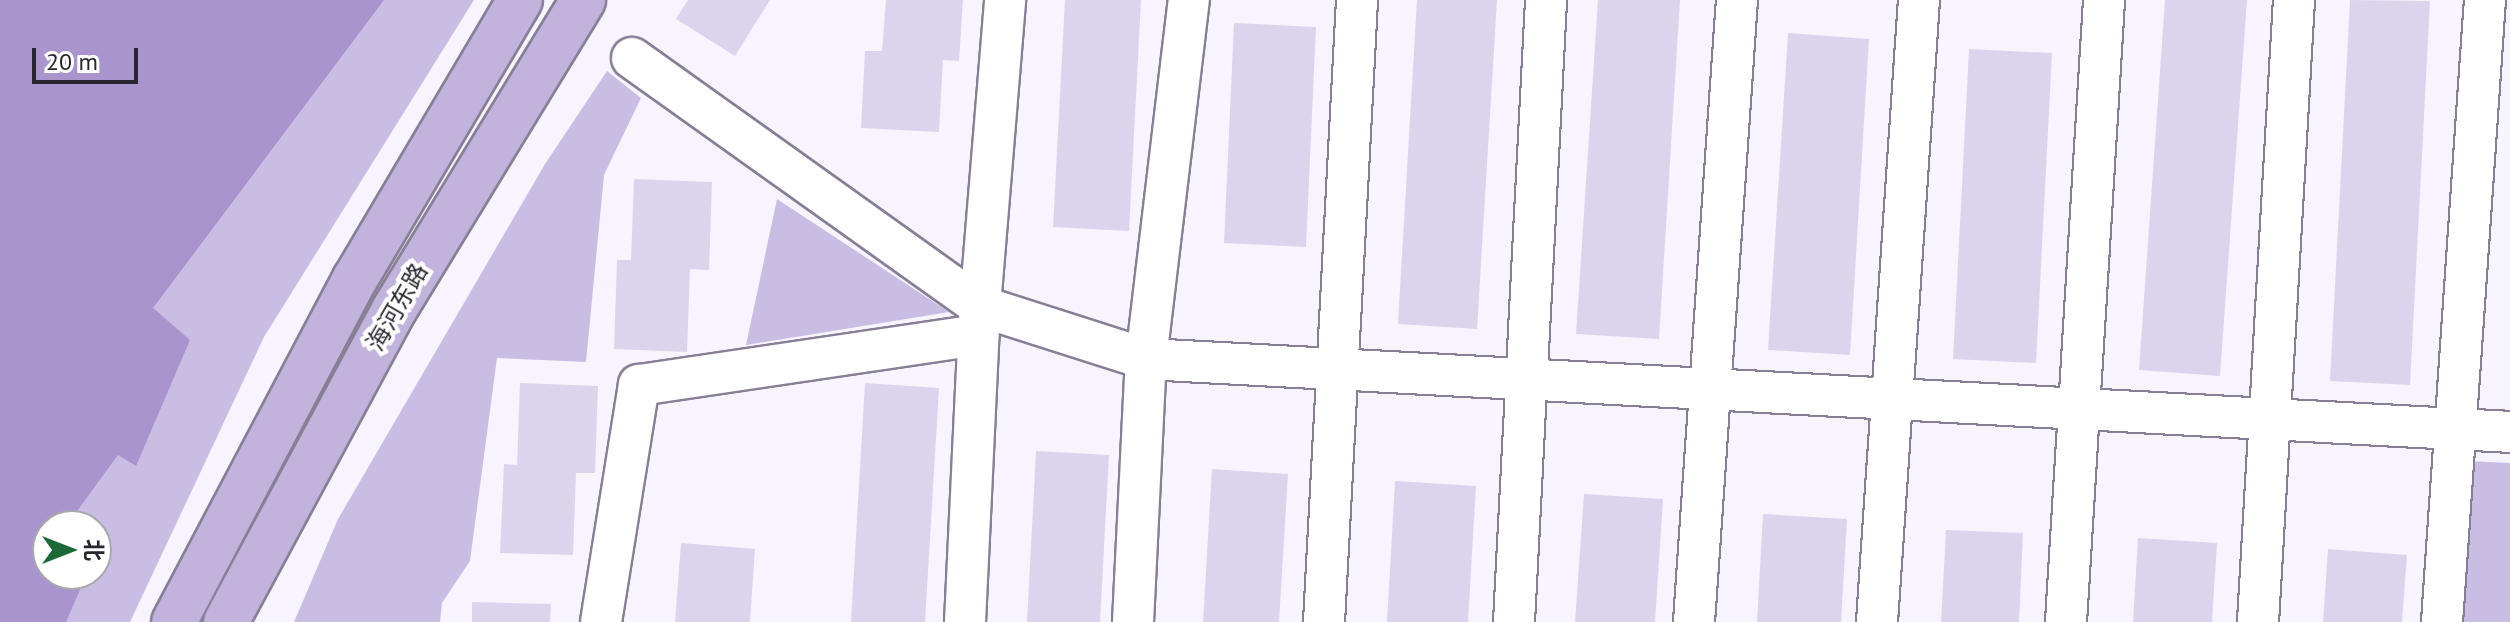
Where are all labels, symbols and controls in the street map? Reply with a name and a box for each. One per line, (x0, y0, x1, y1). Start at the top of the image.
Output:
scale bar (36, 32, 142, 82)
text: 20 m (46, 46, 98, 77)
street label: 海河东路 (361, 258, 433, 356)
north arrow (32, 510, 112, 590)
text: 北 (80, 539, 108, 561)

